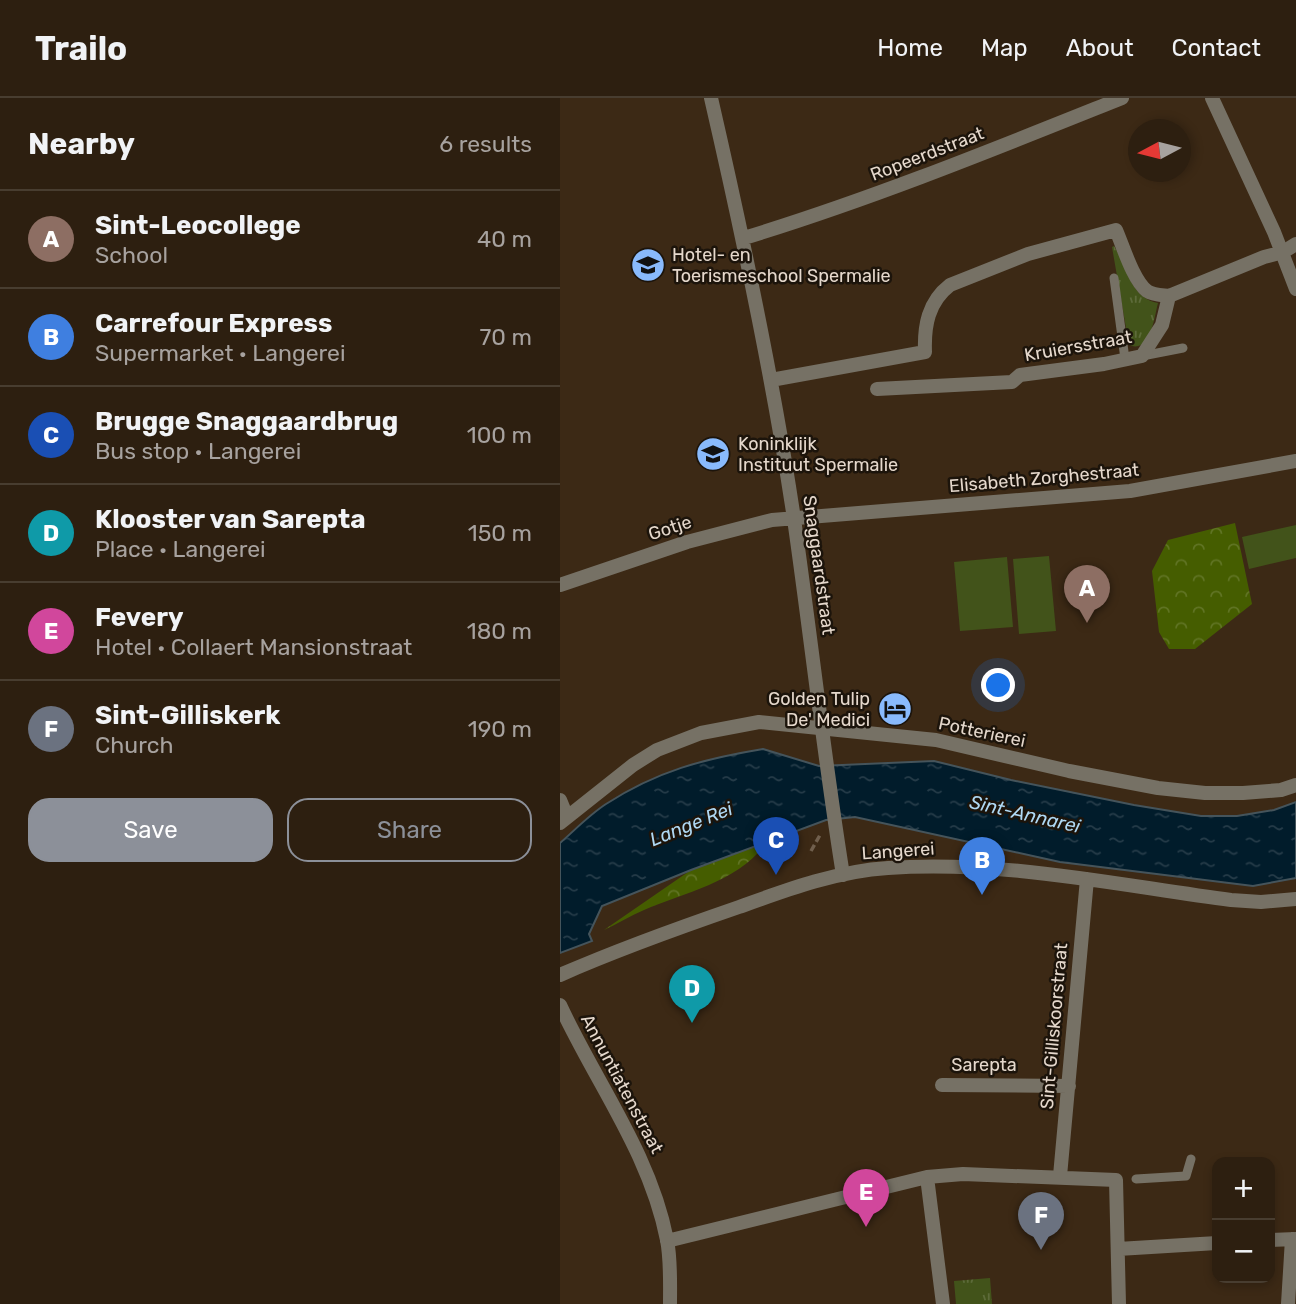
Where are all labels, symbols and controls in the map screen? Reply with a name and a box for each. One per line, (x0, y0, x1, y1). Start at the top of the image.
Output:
text: Trailo (35, 29, 127, 68)
text: Home (877, 34, 943, 62)
text: Map (981, 34, 1028, 62)
text: About (1066, 34, 1134, 62)
text: Contact (1172, 34, 1261, 62)
north arrow (1128, 119, 1191, 182)
street label: Ropeerdstraat (867, 122, 987, 186)
text: Nearby (28, 126, 135, 162)
text: 6 results (439, 130, 532, 158)
text: Sint-Leocollege (95, 210, 301, 241)
text: A (43, 225, 59, 253)
text: 40 m (477, 225, 532, 253)
text: School (95, 241, 168, 269)
place label: Hotel- en Toerismeschool Spermalie (672, 244, 891, 287)
school or university icon: Hotel- en Toerismeschool Spermalie (629, 246, 667, 284)
text: Carrefour Express (95, 308, 332, 339)
text: B (43, 323, 59, 351)
text: 70 m (480, 323, 532, 351)
street label: Kruiersstraat (1023, 326, 1133, 366)
text: Supermarket · Langerei (95, 339, 345, 367)
text: Brugge Snaggaardbrug (95, 406, 398, 437)
text: C (43, 421, 59, 449)
text: 100 m (467, 421, 532, 449)
place label: Koninklijk Instituut Spermalie (738, 433, 898, 476)
school or university icon: Koninklijk Instituut Spermalie (694, 435, 732, 473)
text: Bus stop · Langerei (95, 437, 301, 465)
street label: Elisabeth Zorghestraat (948, 459, 1140, 497)
street label: Snaggaardstraat (798, 494, 840, 636)
text: Klooster van Sarepta (95, 504, 366, 535)
street label: Gotje (646, 511, 694, 545)
text: D (43, 519, 59, 547)
text: 150 m (468, 519, 532, 547)
text: Place · Langerei (95, 535, 266, 563)
pin: A (1064, 565, 1110, 623)
text: Fevery (95, 602, 183, 633)
text: E (44, 617, 58, 645)
text: 180 m (467, 617, 532, 645)
text: Hotel · Collaert Mansionstraat (95, 633, 412, 661)
your location (981, 668, 1015, 702)
place label: Golden Tulip De' Medici (768, 688, 870, 731)
hotel icon: Golden Tulip De' Medici (876, 690, 914, 728)
text: Sint-Gilliskerk (95, 700, 281, 731)
street label: Potterierei (937, 712, 1027, 752)
text: F (44, 715, 58, 743)
text: 190 m (468, 715, 532, 743)
text: Church (95, 731, 173, 759)
water label: Sint-Annarei (967, 790, 1083, 838)
water label: Lange Rei (646, 797, 736, 851)
button: Save (28, 798, 273, 862)
button: Share (287, 798, 532, 862)
pin: C (753, 817, 799, 875)
street label: Langerei (861, 837, 935, 865)
pin: B (959, 837, 1005, 895)
street label: Sint-Gilliskoorstraat (1036, 942, 1072, 1110)
pin: D (669, 965, 715, 1023)
street label: Annuntiatenstraat (576, 1011, 668, 1157)
street label: Sarepta (951, 1054, 1017, 1076)
map controls (1212, 1157, 1275, 1283)
button: + (1212, 1157, 1275, 1220)
pin: E (843, 1169, 889, 1227)
pin: F (1018, 1192, 1064, 1250)
button: − (1212, 1220, 1275, 1283)

